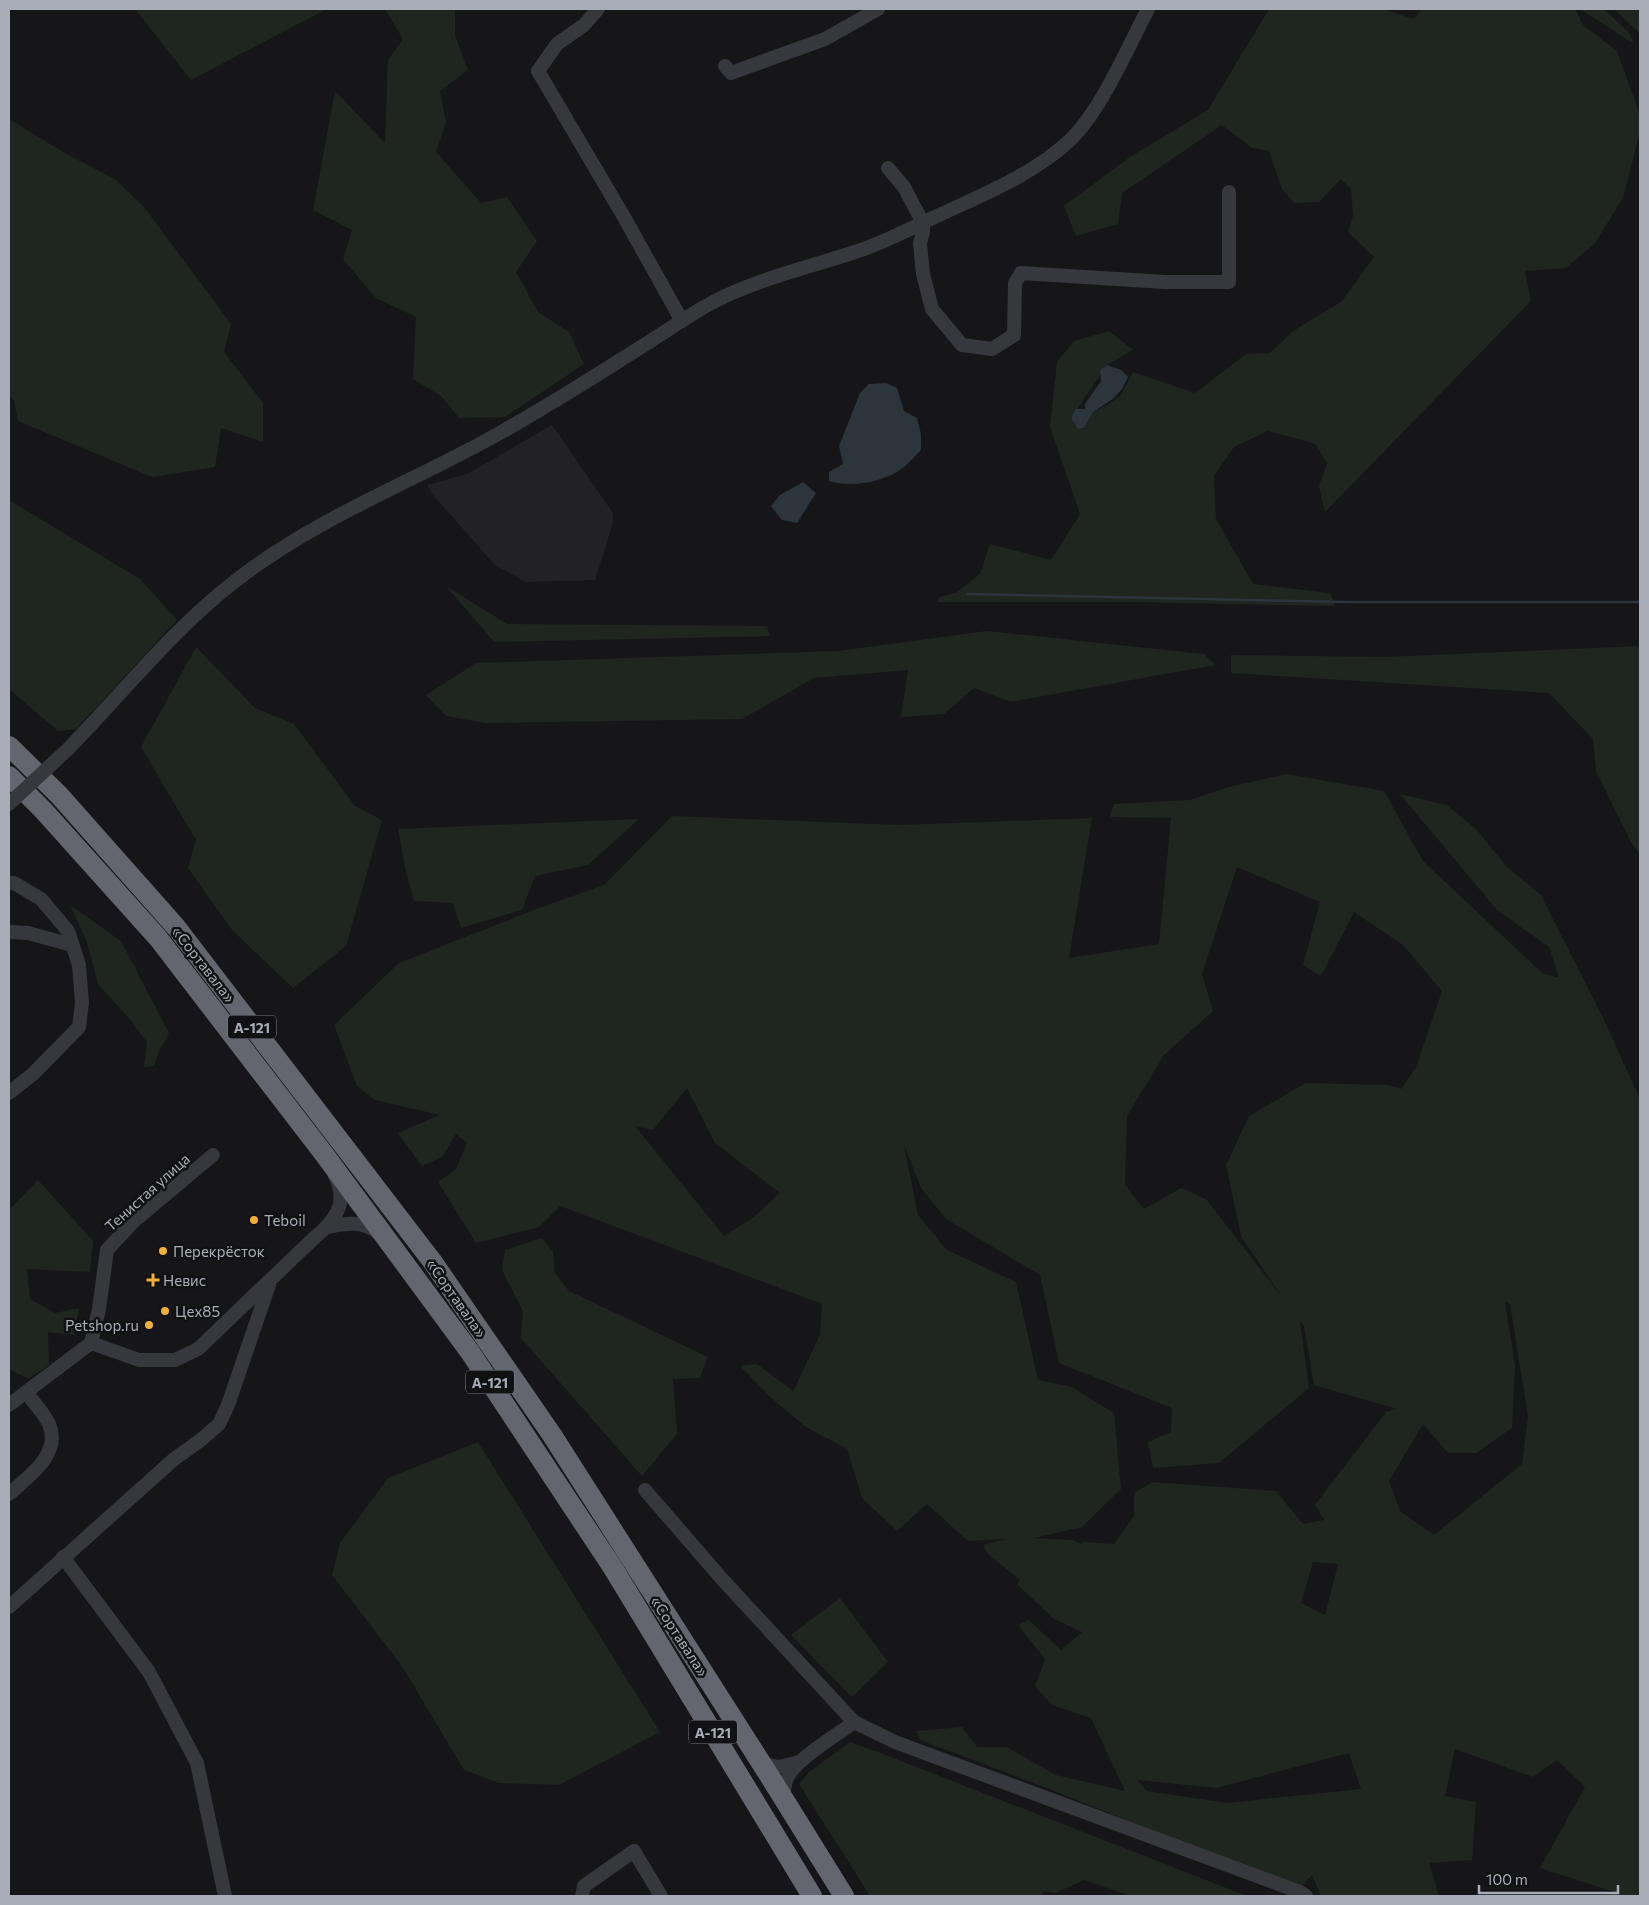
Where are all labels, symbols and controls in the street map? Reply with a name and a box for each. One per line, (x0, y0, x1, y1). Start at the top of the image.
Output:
street label: «Сортавала» (169, 922, 240, 1006)
road number: А-121 (228, 1016, 276, 1038)
street label: Тенистая улица (101, 1149, 193, 1235)
place label: Teboil (264, 1211, 306, 1229)
marker: Teboil (248, 1214, 260, 1226)
place label: Перекрёсток (173, 1242, 265, 1260)
marker: Перекрёсток (157, 1245, 169, 1257)
street label: «Сортавала» (423, 1255, 491, 1341)
place label: Невис (163, 1271, 206, 1289)
marker: Невис (147, 1274, 159, 1286)
place label: Цех85 (175, 1302, 220, 1320)
marker: Цех85 (159, 1305, 171, 1317)
place label: Petshop.ru (65, 1316, 139, 1334)
marker: Petshop.ru (143, 1319, 155, 1331)
road number: А-121 (466, 1370, 514, 1394)
street label: «Сортавала» (647, 1593, 713, 1680)
road number: А-121 (689, 1720, 737, 1744)
scale bar (1479, 1862, 1618, 1894)
text: 100 m (1486, 1870, 1528, 1888)

